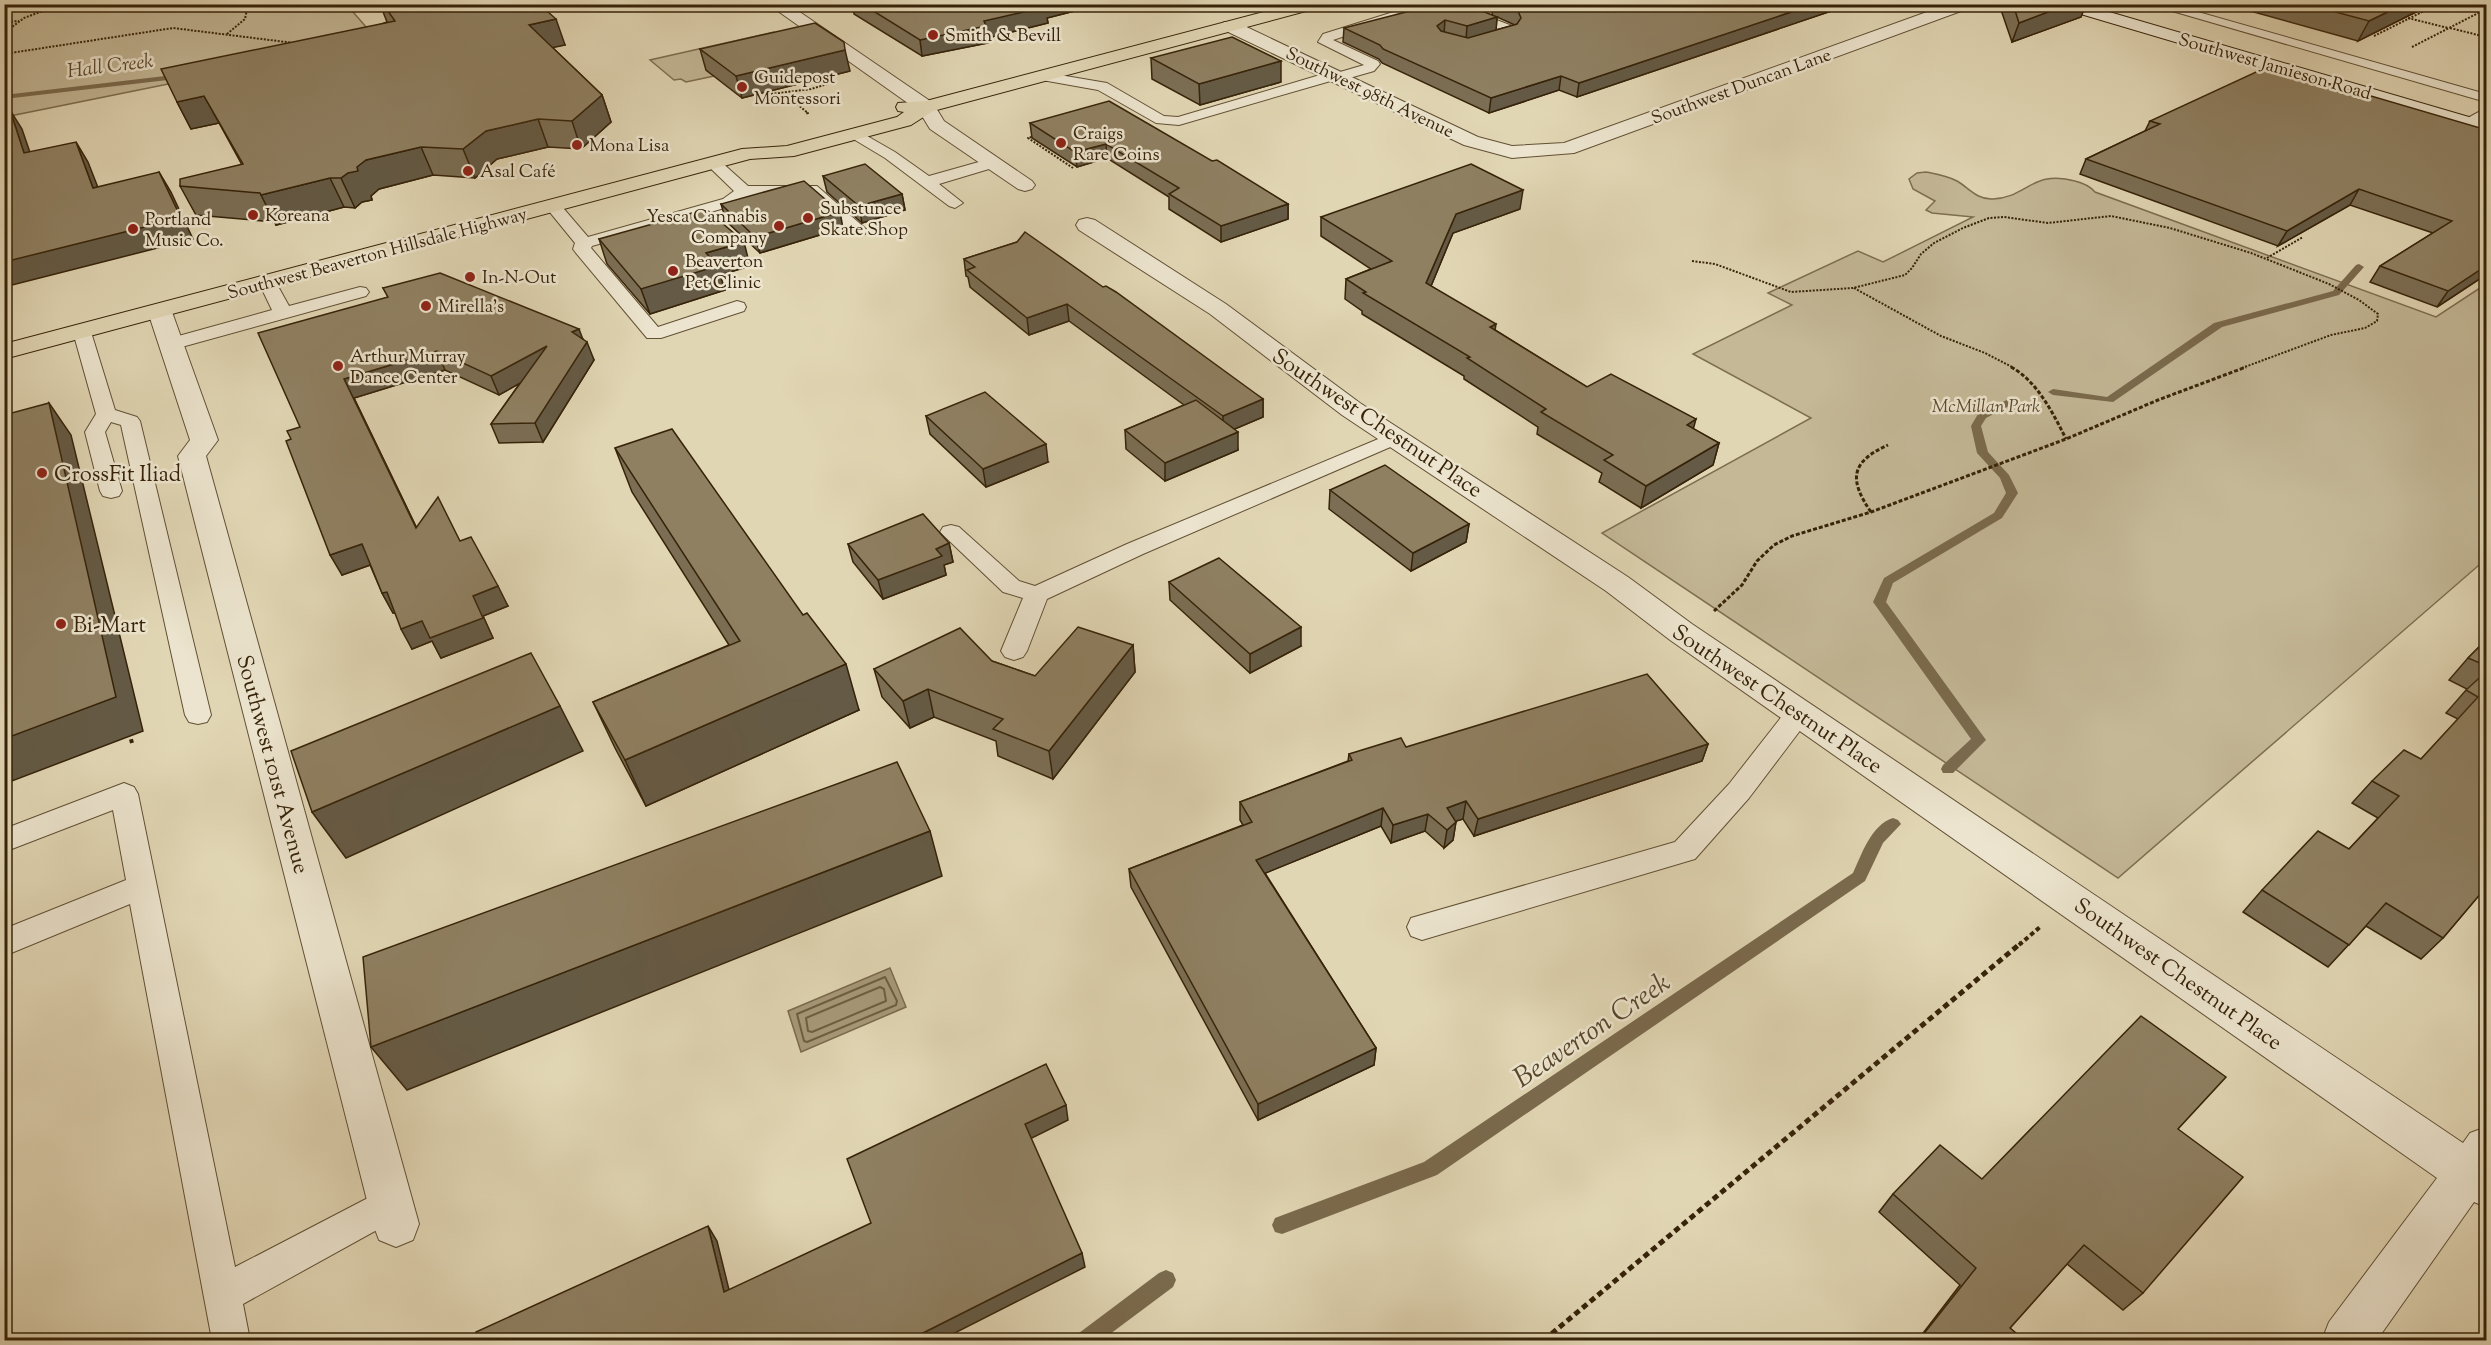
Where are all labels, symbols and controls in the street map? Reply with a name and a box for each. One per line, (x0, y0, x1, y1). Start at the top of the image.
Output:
place label: Smith & Bevill (945, 24, 1061, 50)
marker: Smith & Bevill (926, 28, 940, 42)
street label: Southwest Jamieson Road (2175, 28, 2374, 108)
street label: Southwest 98th Avenue (1281, 42, 1458, 146)
street label: Southwest Duncan Lane (1648, 43, 1835, 133)
water label: Hall Creek (66, 48, 155, 87)
place label: Guidepost Montessori (754, 66, 841, 113)
marker: Guidepost Montessori (735, 80, 749, 94)
place label: Craigs Rare Coins (1073, 122, 1160, 169)
place label: Mona Lisa (589, 134, 669, 160)
marker: Craigs Rare Coins (1054, 136, 1068, 150)
marker: Mona Lisa (570, 138, 584, 152)
place label: Asal Café (480, 160, 556, 186)
marker: Asal Café (461, 164, 475, 178)
place label: Substunce Skate Shop (820, 197, 908, 244)
street label: Southwest Beaverton Hillsdale Highway (225, 202, 530, 307)
place label: Koreana (265, 204, 329, 230)
place label: Yesca Cannabis Company (646, 205, 767, 252)
place label: Portland Music Co. (145, 208, 224, 255)
marker: Koreana (246, 208, 260, 222)
marker: Substunce Skate Shop (801, 211, 815, 225)
marker: Yesca Cannabis Company (772, 219, 786, 233)
marker: Portland Music Co. (126, 222, 140, 236)
place label: Beaverton Pet Clinic (685, 250, 764, 297)
marker: Beaverton Pet Clinic (666, 264, 680, 278)
place label: In-N-Out (482, 266, 556, 292)
marker: In-N-Out (463, 270, 477, 284)
place label: Mirella's (438, 295, 504, 321)
marker: Mirella's (419, 299, 433, 313)
street label: Southwest Chestnut Place (1265, 342, 1488, 507)
place label: Arthur Murray Dance Center (350, 345, 466, 392)
marker: Arthur Murray Dance Center (331, 359, 345, 373)
park label: McMillan Park (1932, 395, 2040, 421)
place label: CrossFit Iliad (54, 460, 181, 492)
marker: CrossFit Iliad (35, 466, 49, 480)
place label: Bi-Mart (73, 611, 146, 643)
marker: Bi-Mart (54, 617, 68, 631)
street label: Southwest Chestnut Place (1665, 618, 1888, 783)
street label: Southwest 101st Avenue (226, 652, 316, 878)
street label: Southwest Chestnut Place (2066, 891, 2288, 1060)
water label: Beaverton Creek (1506, 964, 1679, 1099)

